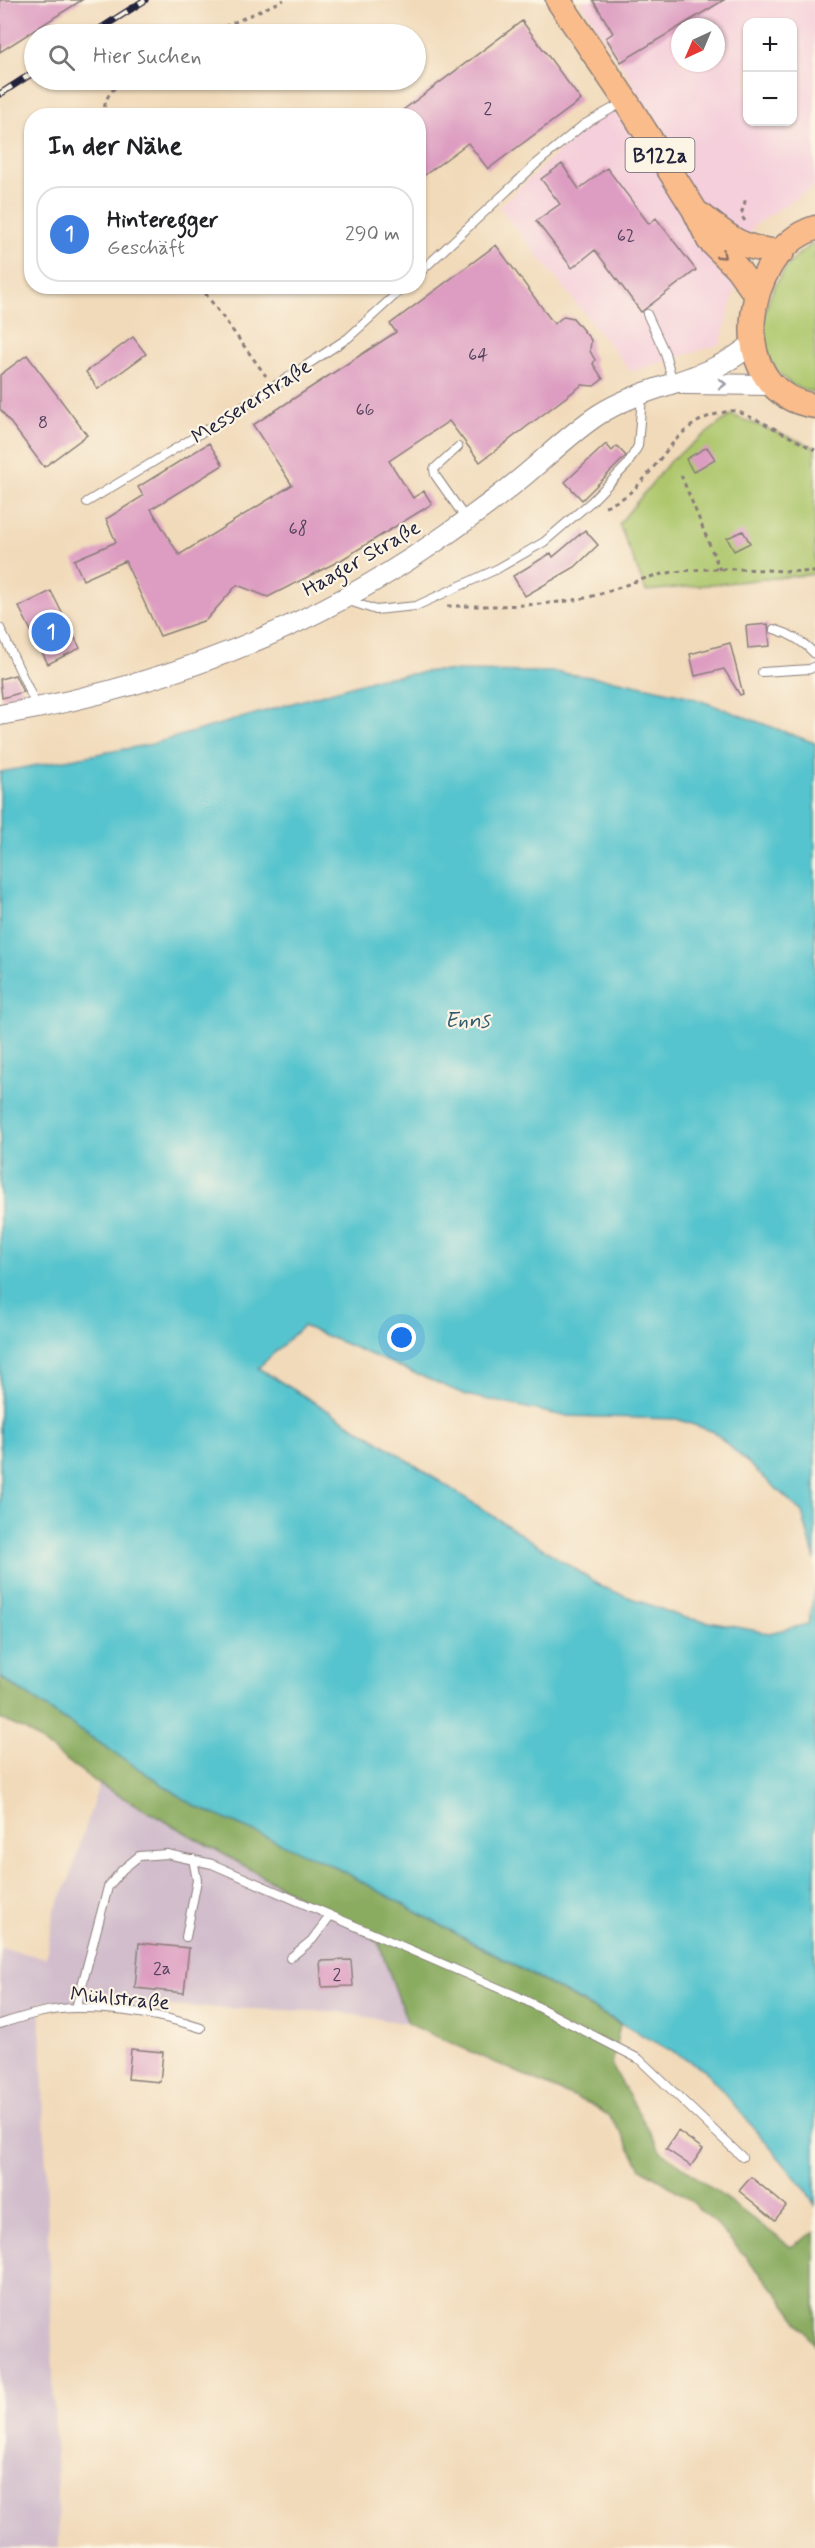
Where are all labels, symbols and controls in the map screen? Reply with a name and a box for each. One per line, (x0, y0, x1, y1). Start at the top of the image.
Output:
north arrow (671, 18, 725, 72)
map controls (743, 18, 797, 126)
button: + (743, 18, 797, 72)
search box (24, 24, 426, 90)
icon: search (45, 41, 78, 74)
text: Hier suchen (93, 43, 202, 71)
button: − (743, 72, 797, 126)
house number: 2 (484, 97, 493, 121)
text: In der Nähe (48, 130, 182, 164)
road number: B122a (626, 138, 694, 172)
text: Hinteregger (107, 207, 219, 235)
text: 1 (65, 221, 74, 248)
text: 290 m (345, 221, 400, 248)
house number: 62 (617, 224, 635, 248)
text: Geschäft (107, 235, 185, 262)
one-way arrow (716, 248, 726, 259)
house number: 64 (468, 343, 488, 367)
street label: Messererstraße (186, 353, 317, 451)
one-way arrow (718, 378, 727, 390)
house number: 66 (355, 398, 375, 422)
house number: 8 (38, 411, 48, 435)
street label: Haager Straße (297, 514, 427, 606)
house number: 68 (288, 517, 308, 541)
pin: 1 (32, 610, 70, 654)
water label: Enns (445, 1007, 492, 1035)
your location (387, 1323, 416, 1352)
house number: 2a (153, 1957, 171, 1981)
house number: 2 (333, 1963, 342, 1987)
street label: Mühlstraße (69, 1981, 171, 2017)

